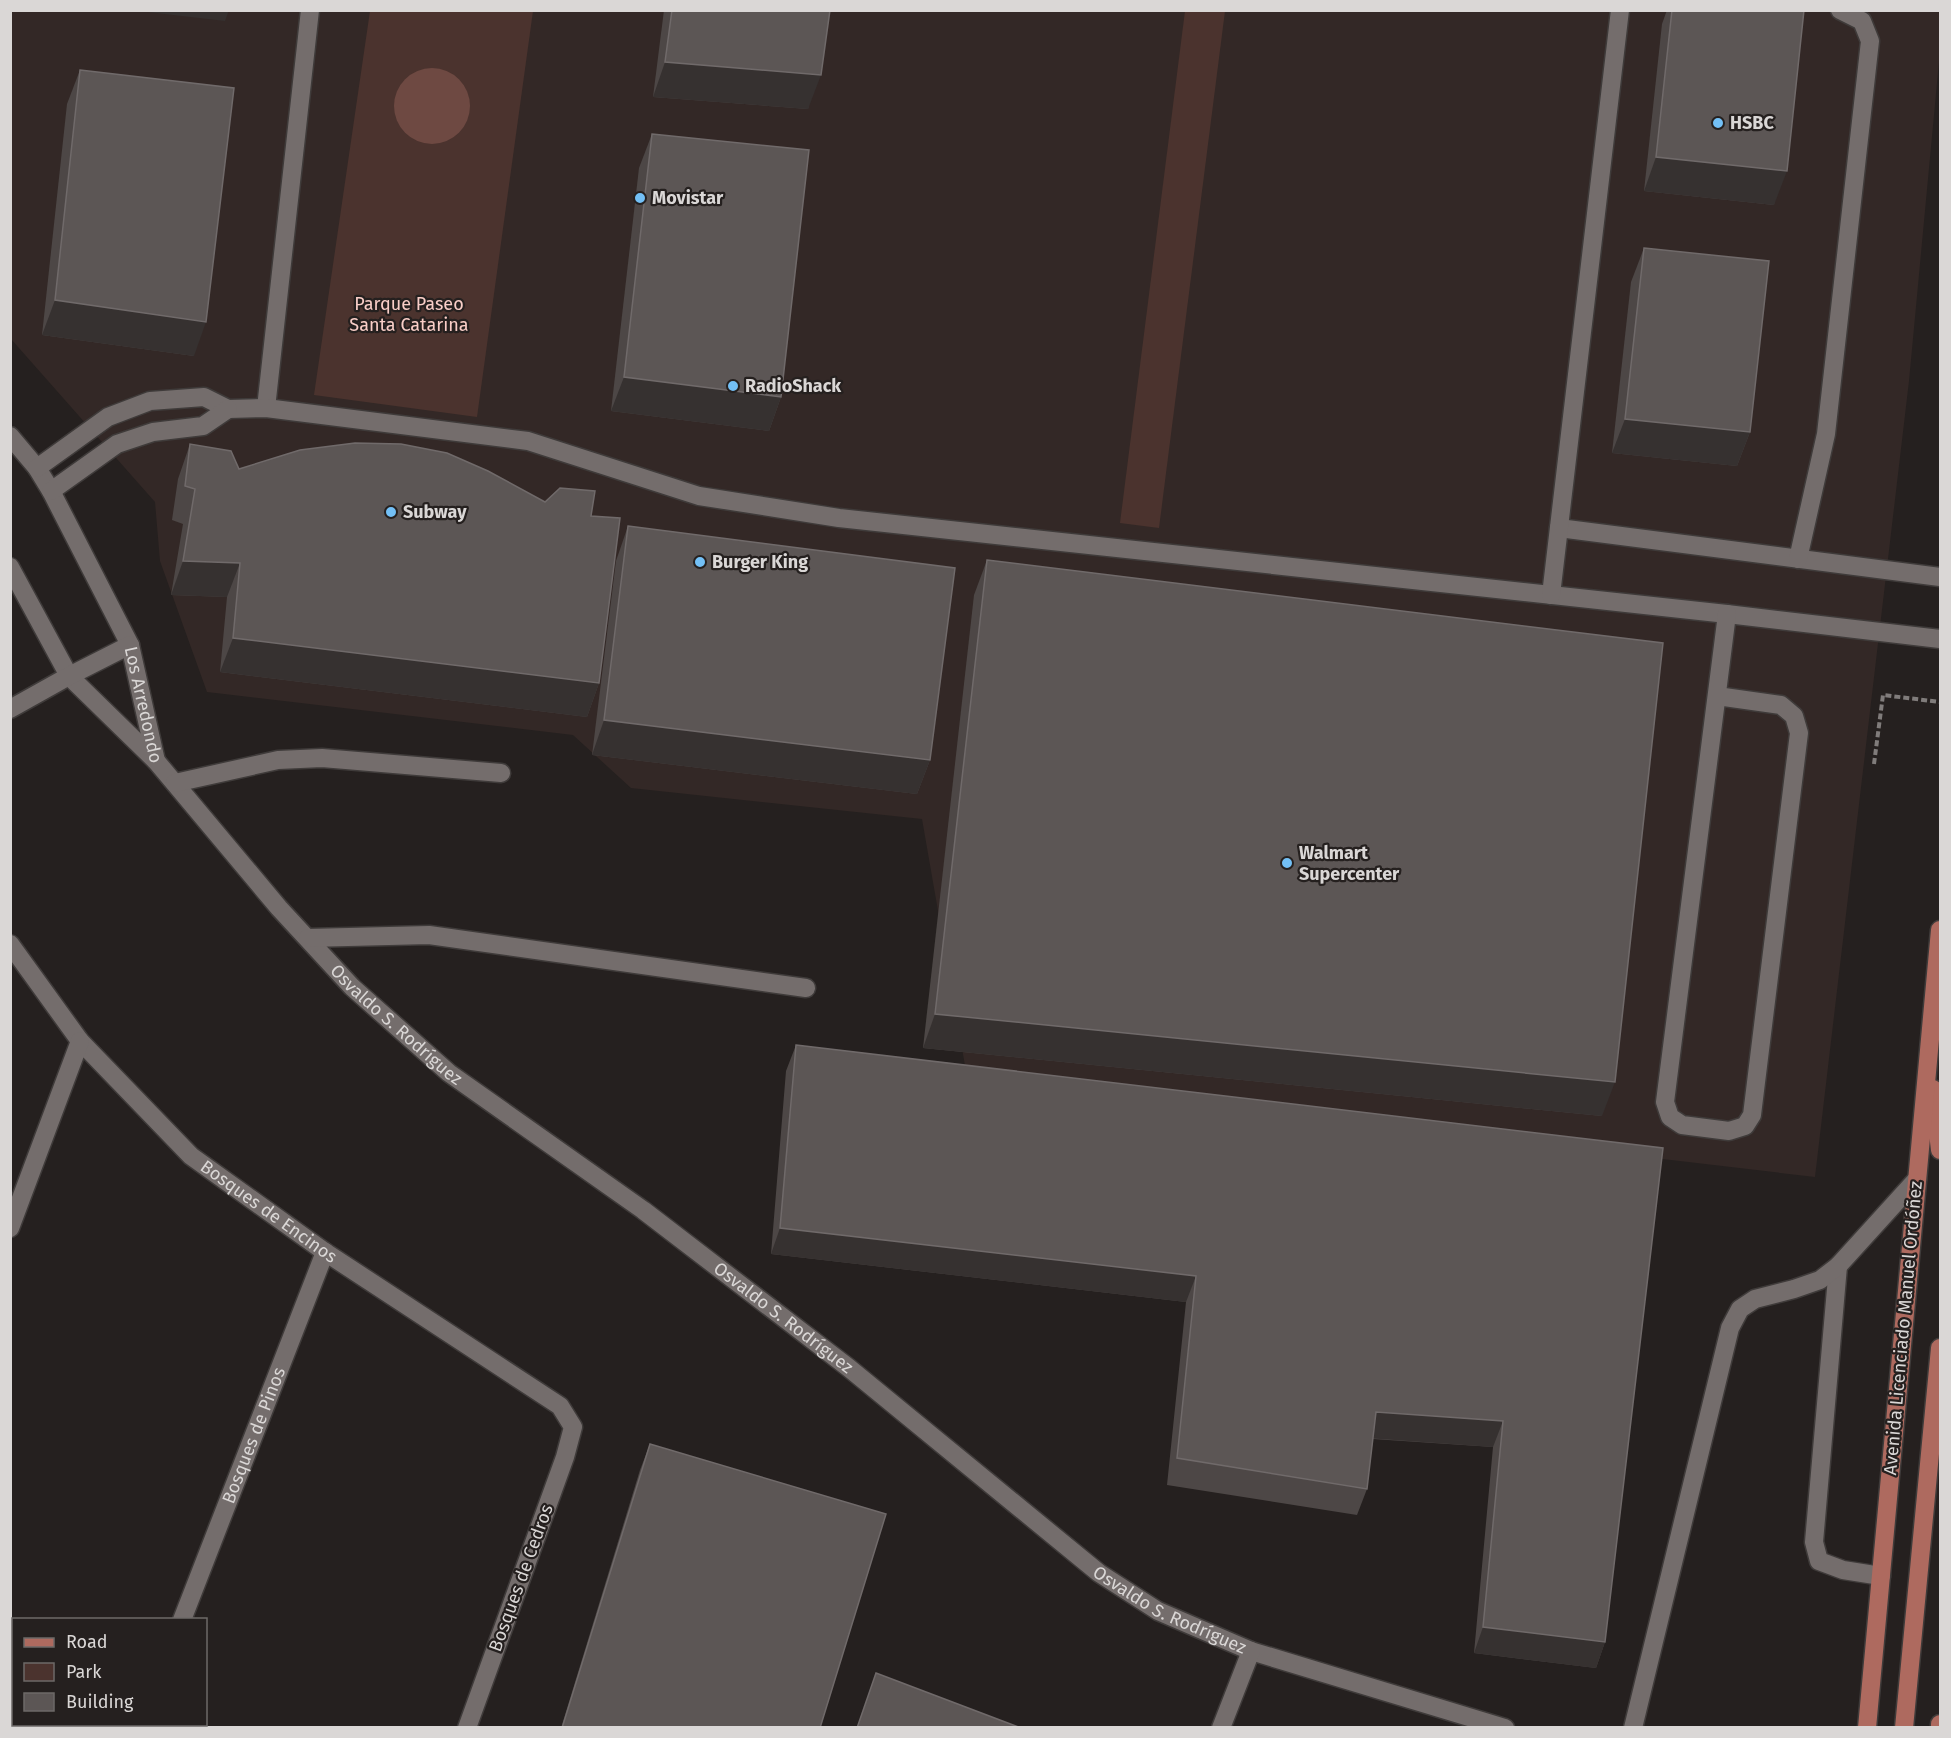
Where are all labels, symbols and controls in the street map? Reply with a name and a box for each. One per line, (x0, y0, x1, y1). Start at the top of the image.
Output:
place label: HSBC (1730, 112, 1774, 134)
marker: HSBC (1711, 116, 1725, 130)
place label: Movistar (652, 187, 724, 209)
marker: Movistar (633, 191, 647, 205)
park label: Parque Paseo Santa Catarina (349, 293, 469, 336)
place label: RadioShack (745, 375, 842, 397)
marker: RadioShack (726, 379, 740, 393)
place label: Subway (403, 501, 467, 523)
marker: Subway (384, 505, 398, 519)
place label: Burger King (712, 551, 808, 573)
marker: Burger King (693, 555, 707, 569)
street label: Los Arredondo (120, 644, 167, 765)
place label: Walmart Supercenter (1299, 842, 1400, 885)
marker: Walmart Supercenter (1280, 856, 1294, 870)
street label: Osvaldo S. Rodríguez (326, 960, 467, 1090)
street label: Bosques de Encinos (196, 1155, 341, 1268)
street label: Avenida Licenciado Manuel Ordóñez (1879, 1180, 1927, 1476)
street label: Osvaldo S. Rodríguez (709, 1257, 858, 1378)
street label: Bosques de Pinos (217, 1364, 290, 1507)
street label: Bosques de Cedros (484, 1501, 558, 1655)
street label: Osvaldo S. Rodríguez (1089, 1561, 1250, 1659)
legend (12, 1618, 207, 1726)
text: Road (66, 1631, 108, 1653)
text: Park (66, 1661, 102, 1683)
text: Building (66, 1691, 134, 1713)

